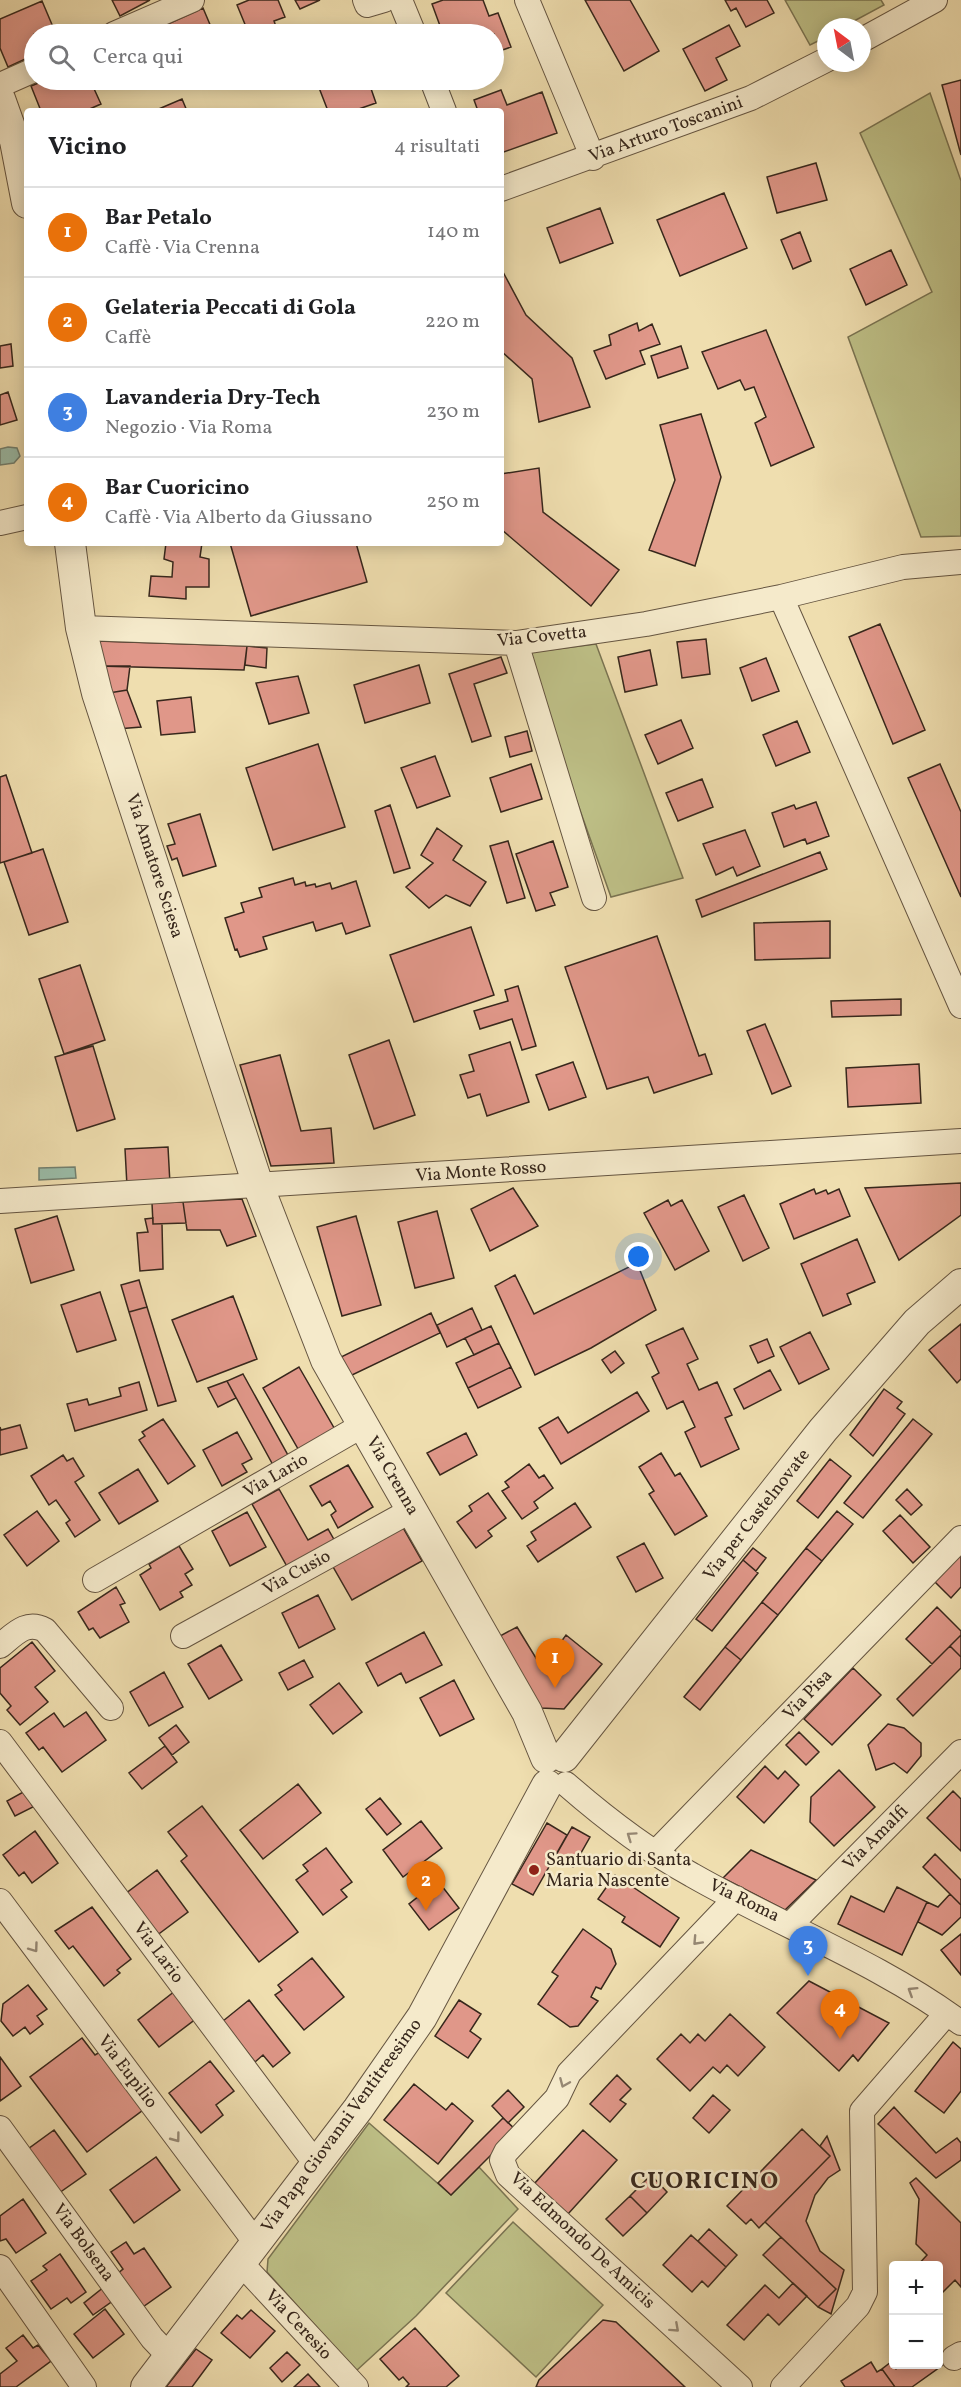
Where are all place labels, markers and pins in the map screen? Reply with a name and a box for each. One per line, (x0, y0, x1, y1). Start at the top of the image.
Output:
pin: 1 (536, 1638, 574, 1688)
place label: Santuario di Santa Maria Nascente (546, 1848, 691, 1894)
pin: 2 (406, 1862, 446, 1911)
marker: Santuario di Santa Maria Nascente (527, 1863, 541, 1877)
pin: 3 (788, 1926, 828, 1976)
pin: 4 (820, 1990, 860, 2039)

